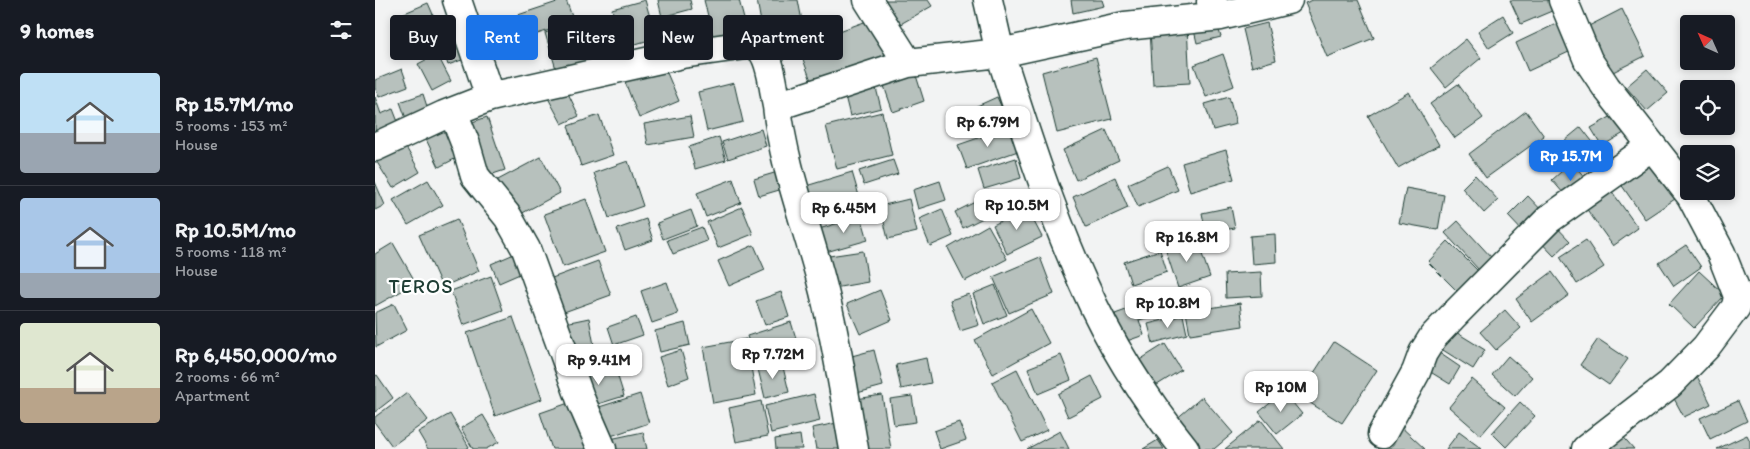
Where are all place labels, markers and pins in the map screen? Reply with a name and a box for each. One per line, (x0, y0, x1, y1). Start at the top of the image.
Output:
pin: Rp 6.79M (936, 106, 1040, 148)
pin: Rp 15.7M (1519, 140, 1623, 182)
pin: Rp 10.5M (965, 188, 1069, 231)
pin: Rp 6.45M (792, 192, 896, 234)
pin: Rp 16.8M (1135, 220, 1239, 263)
pin: Rp 10.8M (1116, 286, 1220, 329)
pin: Rp 7.72M (721, 338, 825, 380)
pin: Rp 9.41M (547, 344, 651, 386)
pin: Rp 10M (1240, 370, 1322, 413)

